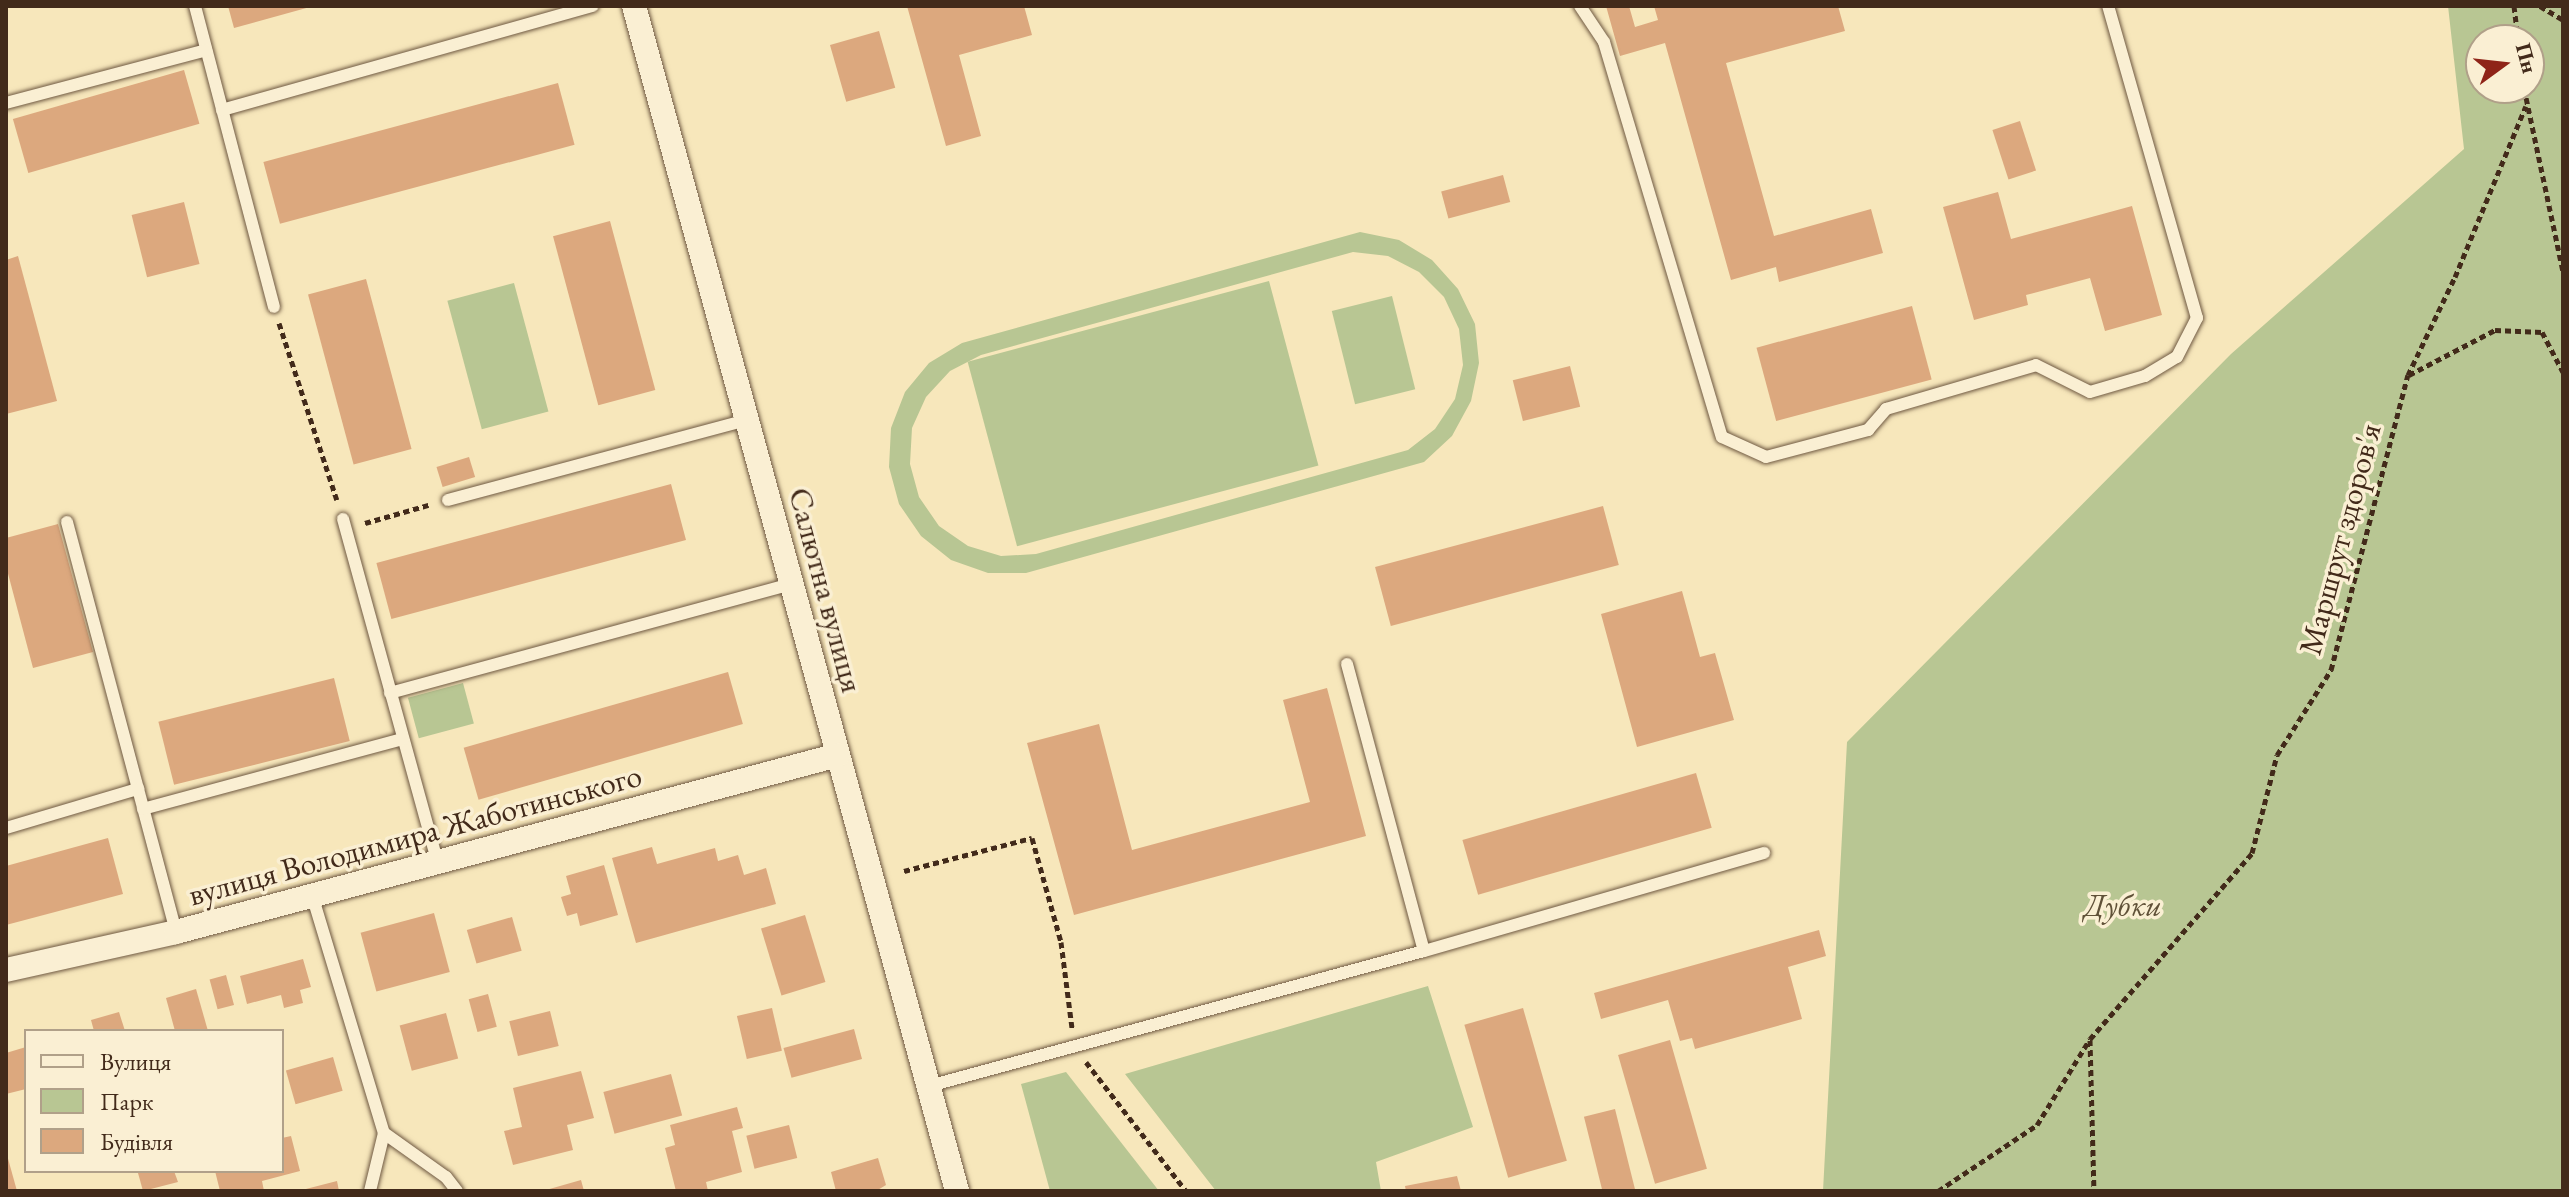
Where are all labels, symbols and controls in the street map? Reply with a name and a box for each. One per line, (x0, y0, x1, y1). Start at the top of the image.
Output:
north arrow (2465, 24, 2545, 104)
text: Пн (2509, 40, 2545, 76)
street label: Маршрут здоров'я (2291, 419, 2389, 659)
street label: Салютна вулиця (780, 483, 872, 697)
street label: вулиця Володимира Жаботинського (184, 756, 646, 914)
park label: Дубки (2084, 886, 2162, 924)
legend (24, 1029, 284, 1173)
text: Вулиця (100, 1046, 171, 1077)
text: Парк (100, 1086, 153, 1117)
text: Будівля (100, 1126, 173, 1157)

